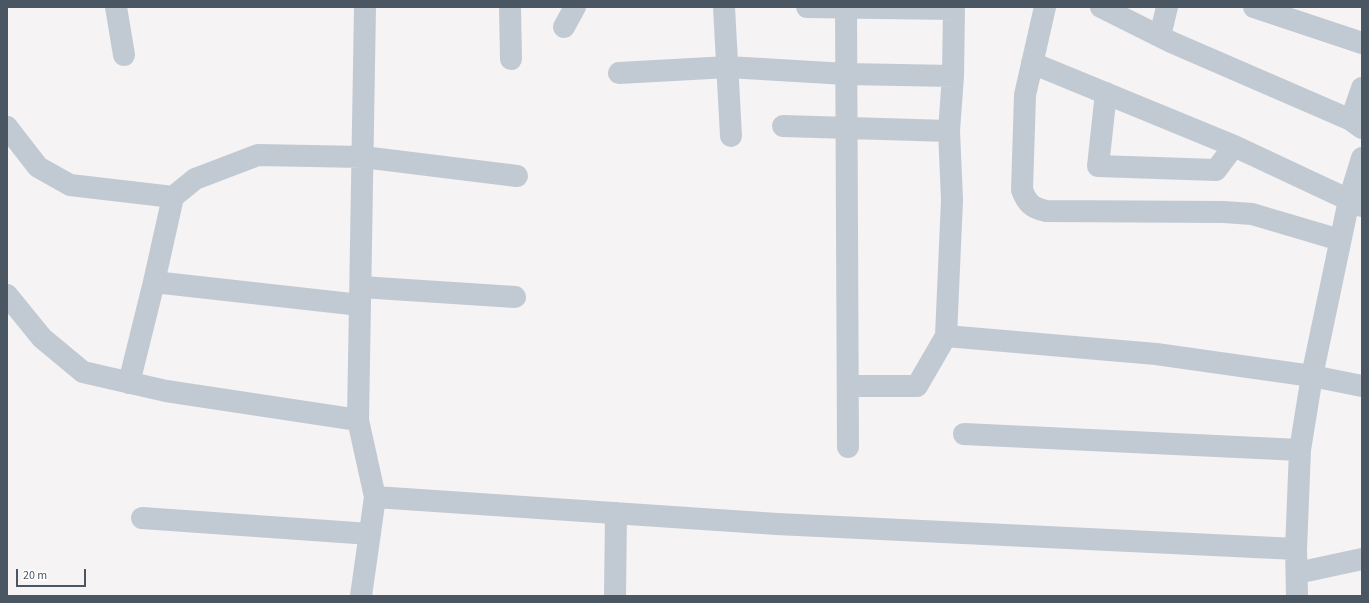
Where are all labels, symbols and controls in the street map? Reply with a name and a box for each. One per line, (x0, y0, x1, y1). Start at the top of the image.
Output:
scale bar (18, 561, 88, 587)
text: 20 m (23, 567, 47, 584)

